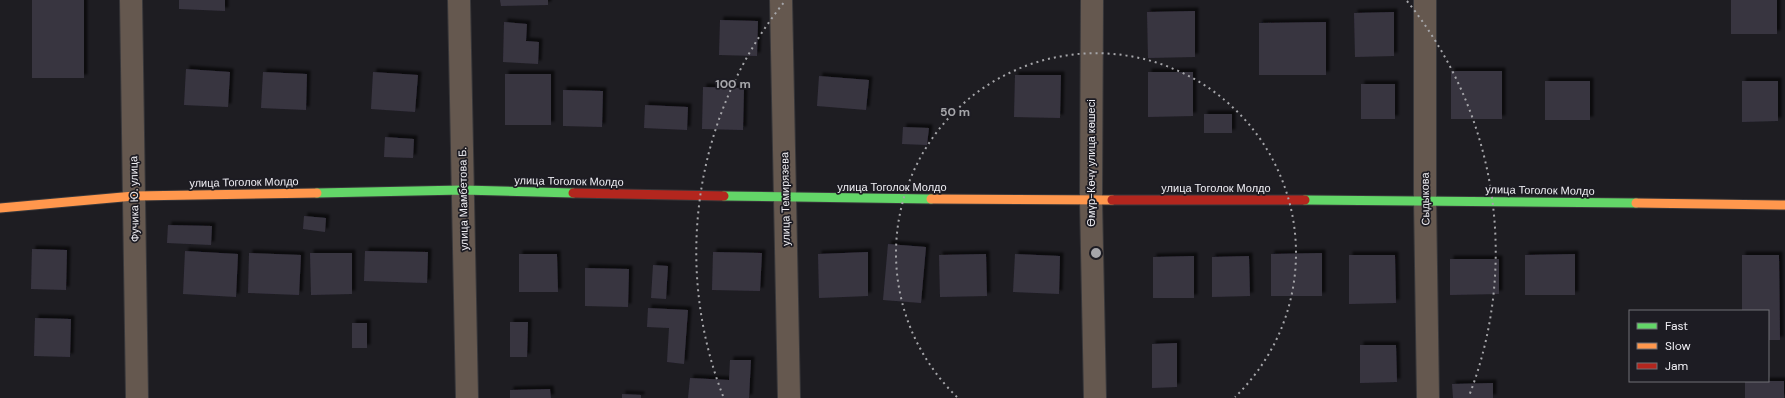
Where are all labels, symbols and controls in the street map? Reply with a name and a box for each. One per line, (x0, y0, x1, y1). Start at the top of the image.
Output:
text: 100 m (715, 76, 751, 92)
street label: Өмүр-Көчү улица көшесі (1084, 99, 1098, 227)
text: 50 m (940, 104, 970, 120)
street label: улица Мамбетова Б. (455, 147, 471, 251)
street label: улица Темирязева (777, 151, 793, 246)
street label: Фучика Ю. улица (126, 155, 142, 242)
street label: Сыдыкова (1418, 171, 1432, 226)
street label: улица Тоголок Молдо (514, 173, 624, 189)
street label: улица Тоголок Молдо (189, 174, 299, 190)
street label: улица Тоголок Молдо (837, 180, 947, 194)
street label: улица Тоголок Молдо (1161, 181, 1271, 195)
street label: улица Тоголок Молдо (1485, 182, 1595, 198)
centre of rings (1089, 246, 1103, 260)
legend (1629, 310, 1769, 382)
text: Fast (1665, 318, 1688, 334)
text: Slow (1665, 338, 1691, 354)
text: Jam (1665, 358, 1688, 374)

